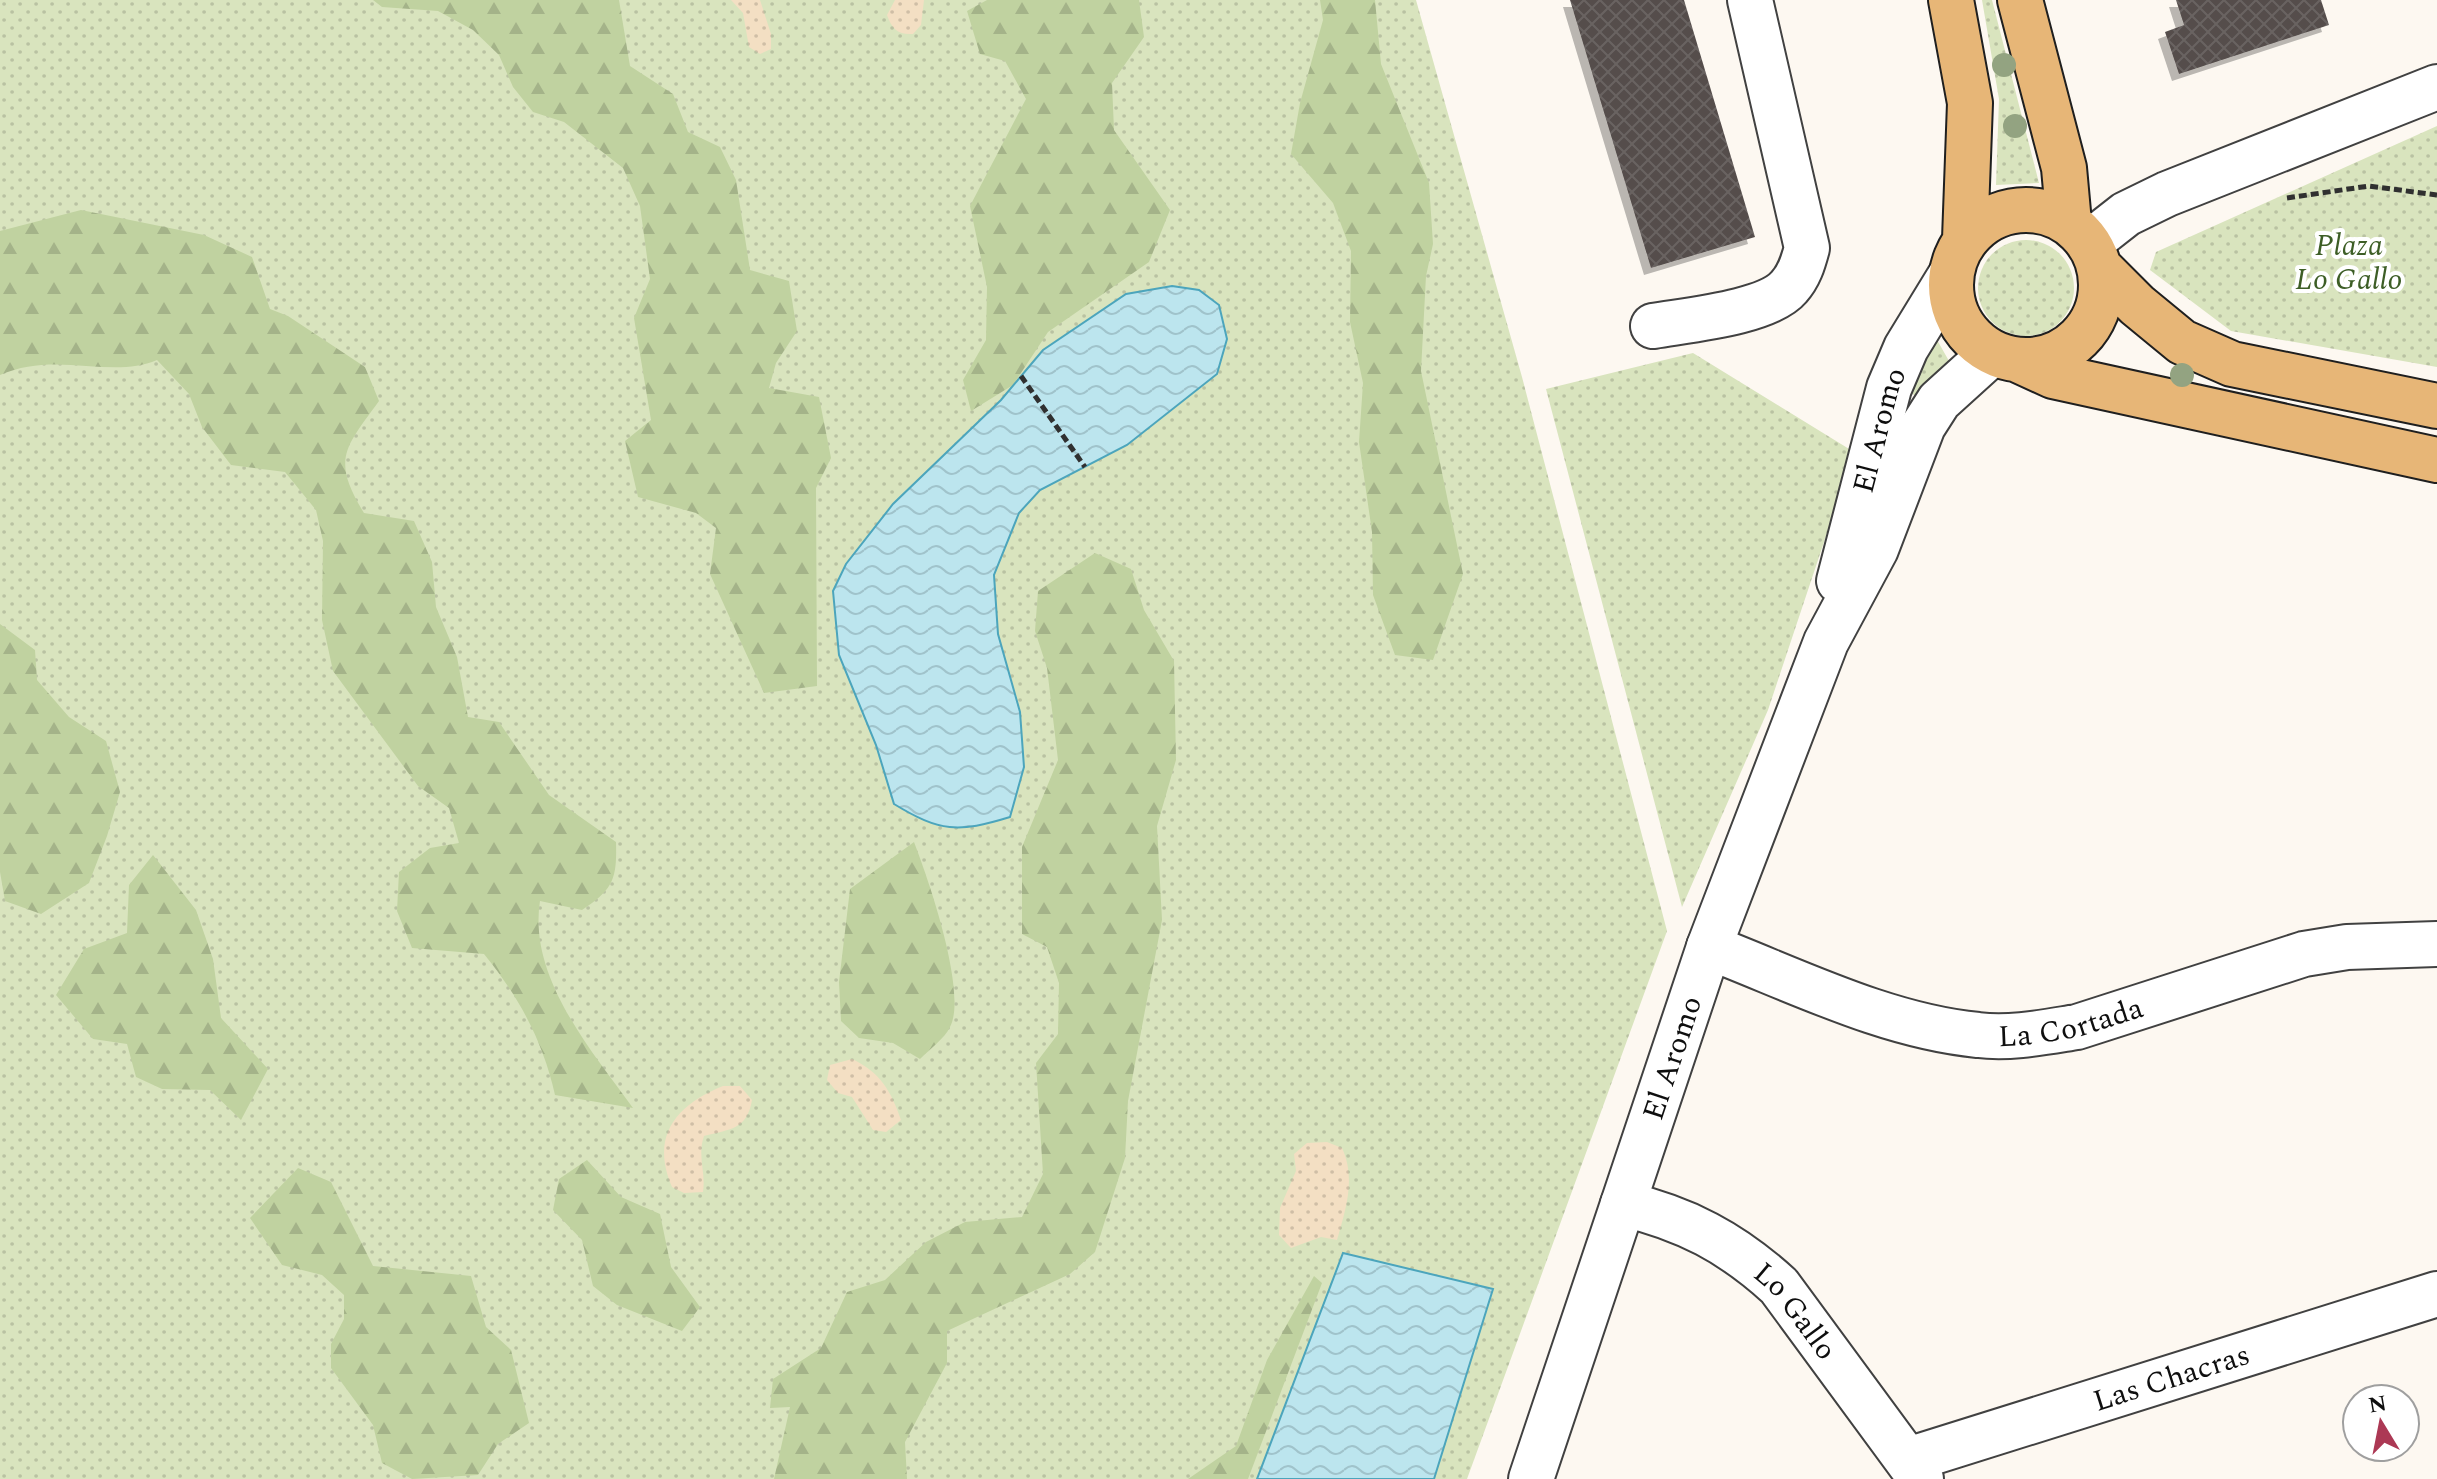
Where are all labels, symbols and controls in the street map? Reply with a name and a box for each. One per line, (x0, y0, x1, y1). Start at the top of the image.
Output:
park label: Plaza Lo Gallo (2295, 223, 2403, 303)
street label: El Aromo (1841, 360, 1919, 498)
street label: La Cortada (1997, 985, 2150, 1060)
street label: El Aromo (1631, 990, 1715, 1127)
street label: Lo Gallo (1743, 1251, 1848, 1370)
street label: Las Chacras (2087, 1332, 2256, 1425)
north arrow (2341, 1383, 2421, 1463)
text: N (2366, 1387, 2390, 1423)

